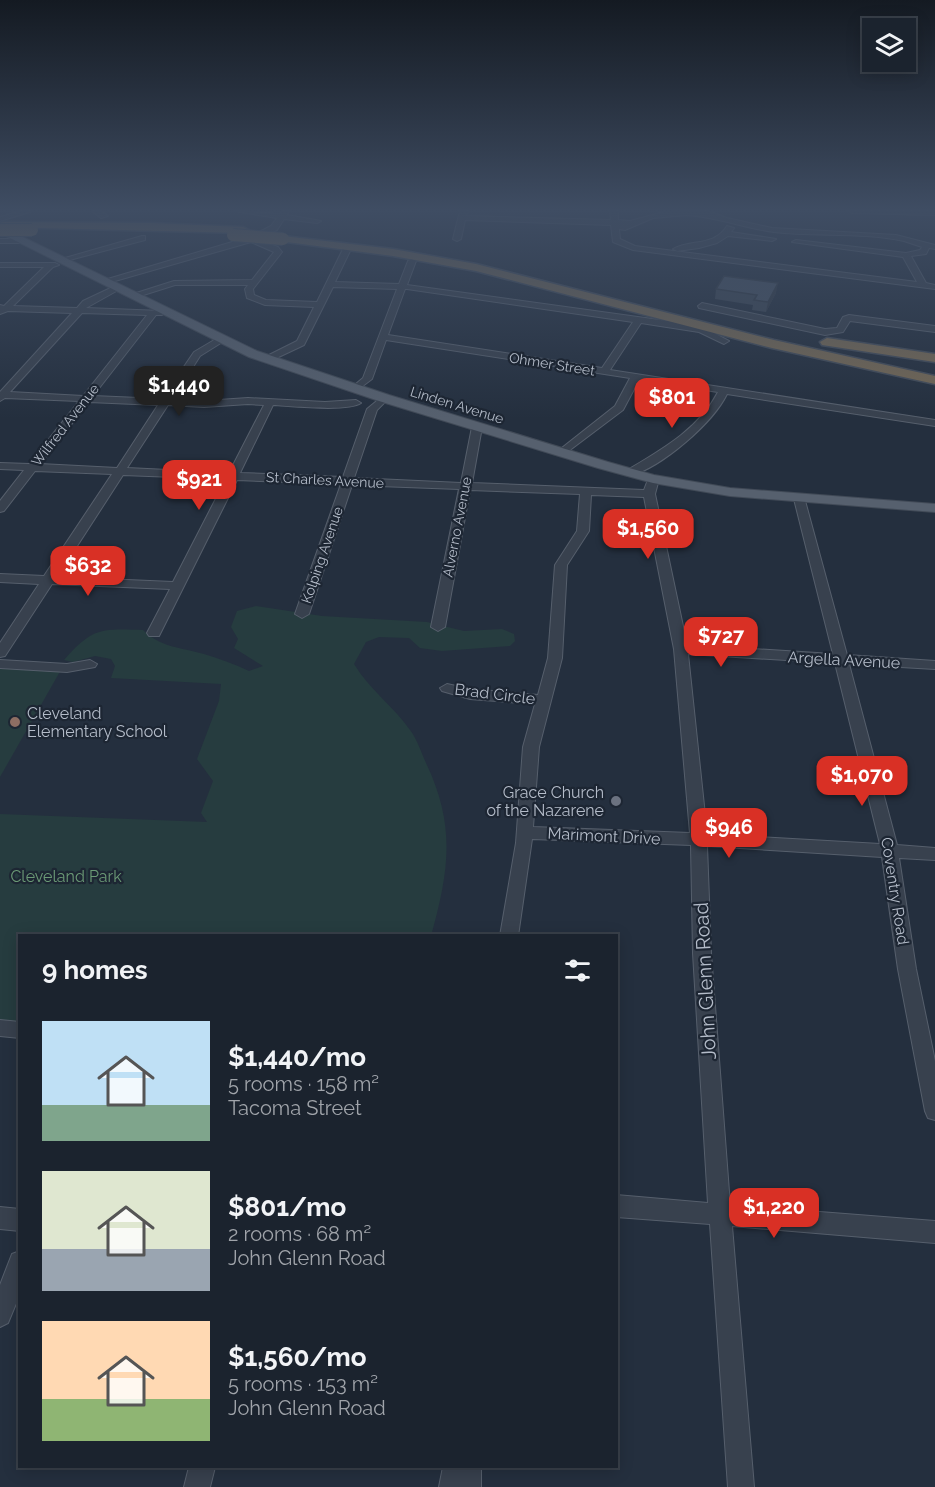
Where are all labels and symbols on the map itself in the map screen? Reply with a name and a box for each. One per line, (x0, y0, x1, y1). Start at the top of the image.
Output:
street label: Ohmer Street (508, 349, 596, 379)
pin: $1,440 (130, 366, 228, 417)
pin: $801 (636, 378, 708, 429)
street label: Wilfred Avenue (28, 381, 102, 469)
street label: Linden Avenue (408, 383, 506, 427)
pin: $921 (163, 460, 235, 511)
street label: St Charles Avenue (266, 469, 384, 491)
street label: Alverno Avenue (439, 475, 475, 579)
street label: Kolping Avenue (298, 504, 346, 606)
pin: $1,560 (599, 509, 697, 560)
pin: $632 (52, 546, 124, 597)
pin: $727 (685, 617, 757, 668)
street label: Argella Avenue (787, 648, 901, 672)
street label: Brad Circle (453, 680, 537, 708)
place label: Cleveland Elementary School (27, 704, 168, 741)
marker: Cleveland Elementary School (8, 715, 22, 729)
pin: $1,070 (813, 756, 911, 807)
place label: Grace Church of the Nazarene (486, 783, 604, 820)
marker: Grace Church of the Nazarene (609, 794, 623, 808)
pin: $946 (693, 808, 765, 859)
street label: Marimont Drive (547, 824, 661, 848)
street label: Coventry Road (877, 836, 913, 946)
park label: Cleveland Park (10, 867, 122, 886)
street label: John Glenn Road (689, 902, 721, 1060)
pin: $1,220 (725, 1188, 823, 1239)

